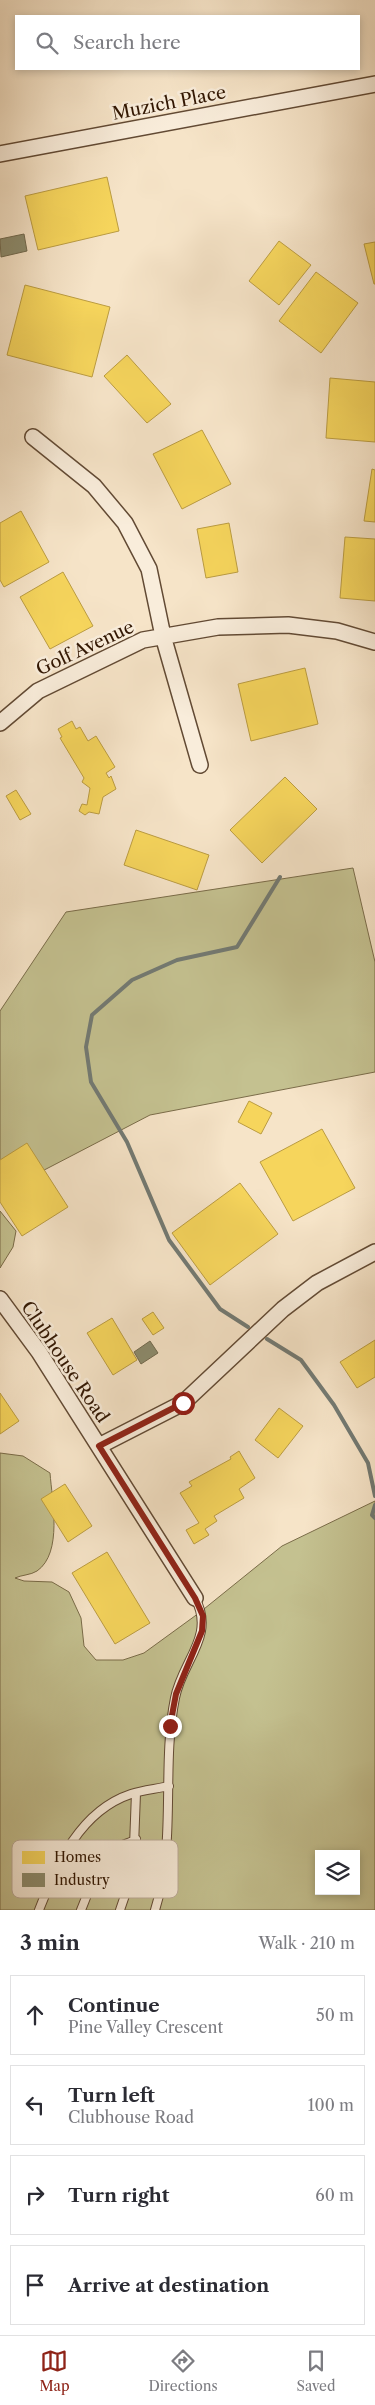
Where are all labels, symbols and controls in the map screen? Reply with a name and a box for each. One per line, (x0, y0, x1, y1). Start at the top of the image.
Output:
search box (15, 15, 360, 70)
icon: search (33, 29, 61, 57)
text: Search here (73, 31, 181, 54)
street label: Muzich Place (110, 81, 228, 125)
street label: Golf Avenue (33, 616, 137, 680)
street label: Clubhouse Road (16, 1297, 114, 1427)
route start (172, 1392, 195, 1415)
route end (159, 1715, 182, 1738)
legend (12, 1840, 178, 1898)
text: Homes (54, 1848, 101, 1866)
map controls (315, 1850, 360, 1895)
button: layers (315, 1850, 360, 1895)
text: Industry (54, 1871, 110, 1889)
text: 3 min (20, 1930, 80, 1955)
text: Walk · 210 m (259, 1933, 355, 1953)
text: Continue (68, 1994, 160, 2017)
icon: ahead (21, 2001, 49, 2029)
text: 50 m (316, 2005, 354, 2025)
text: Pine Valley Crescent (68, 2017, 223, 2037)
text: Turn left (68, 2084, 155, 2107)
icon: left (21, 2091, 49, 2119)
text: 100 m (308, 2095, 354, 2115)
text: Clubhouse Road (68, 2107, 194, 2127)
icon: right (21, 2181, 49, 2209)
text: Turn right (68, 2184, 169, 2207)
text: 60 m (315, 2185, 354, 2205)
icon: arrive (21, 2271, 49, 2299)
text: Arrive at destination (68, 2274, 269, 2297)
tab: Map (39, 2347, 70, 2395)
tab: Directions (148, 2347, 218, 2395)
tab: Saved (297, 2347, 335, 2395)

